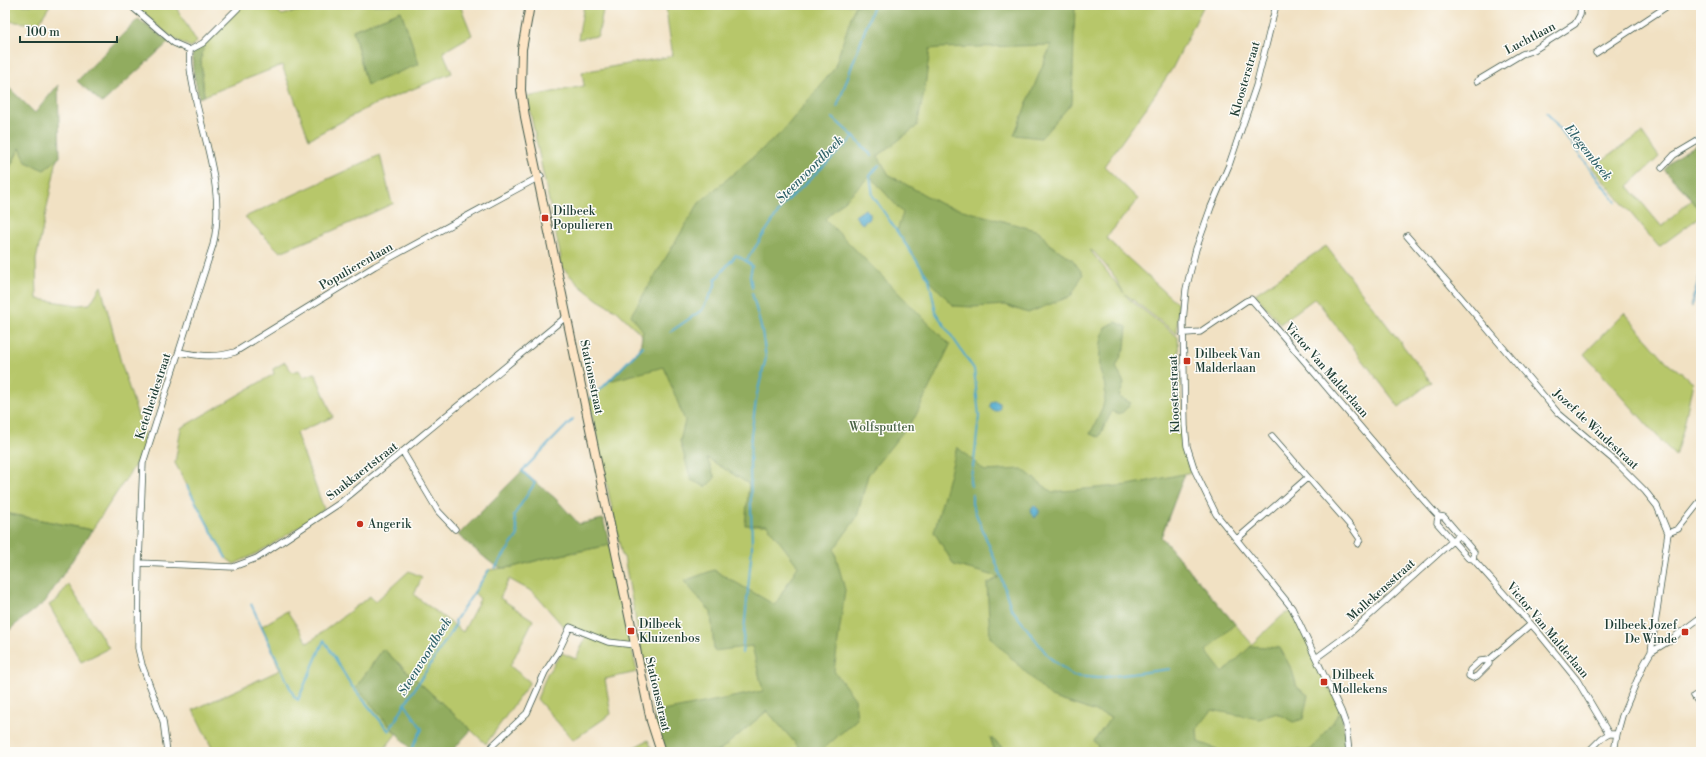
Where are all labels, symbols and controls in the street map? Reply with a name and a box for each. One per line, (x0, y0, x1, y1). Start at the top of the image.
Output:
scale bar (20, 18, 117, 44)
street label: Luchtlaan (1502, 19, 1558, 58)
text: 100 m (26, 25, 60, 40)
street label: Kloosterstraat (1228, 39, 1264, 119)
water label: Elegembeek (1561, 120, 1615, 184)
water label: Steenvoordbeek (772, 132, 847, 207)
place label: Dilbeek Populieren (553, 204, 613, 233)
marker: Dilbeek Populieren (540, 213, 550, 223)
street label: Populierenlaan (317, 239, 396, 294)
street label: Victor Van Malderlaan (1281, 319, 1372, 421)
street label: Stationsstraat (576, 338, 607, 417)
place label: Dilbeek Van Malderlaan (1195, 347, 1260, 376)
street label: Ketelheidestraat (132, 350, 175, 441)
street label: Kloosterstraat (1166, 354, 1183, 433)
marker: Dilbeek Van Malderlaan (1182, 356, 1192, 366)
street label: Jozef de Windestraat (1549, 385, 1642, 473)
park label: Wolfsputten (848, 420, 915, 435)
street label: Snakkaertstraat (324, 439, 401, 504)
place label: Angerik (367, 517, 412, 532)
marker: Angerik (355, 519, 365, 529)
street label: Mollekensstraat (1344, 555, 1419, 625)
street label: Victor Van Malderlaan (1502, 579, 1592, 681)
water label: Steenvoordbeek (394, 614, 455, 699)
place label: Dilbeek Kluizenbos (639, 617, 700, 646)
place label: Dilbeek Jozef De Winde (1604, 618, 1678, 647)
marker: Dilbeek Kluizenbos (626, 626, 636, 636)
marker: Dilbeek Jozef De Winde (1680, 627, 1690, 637)
street label: Stationsstraat (642, 655, 674, 734)
place label: Dilbeek Mollekens (1332, 668, 1387, 697)
marker: Dilbeek Mollekens (1319, 677, 1329, 687)

